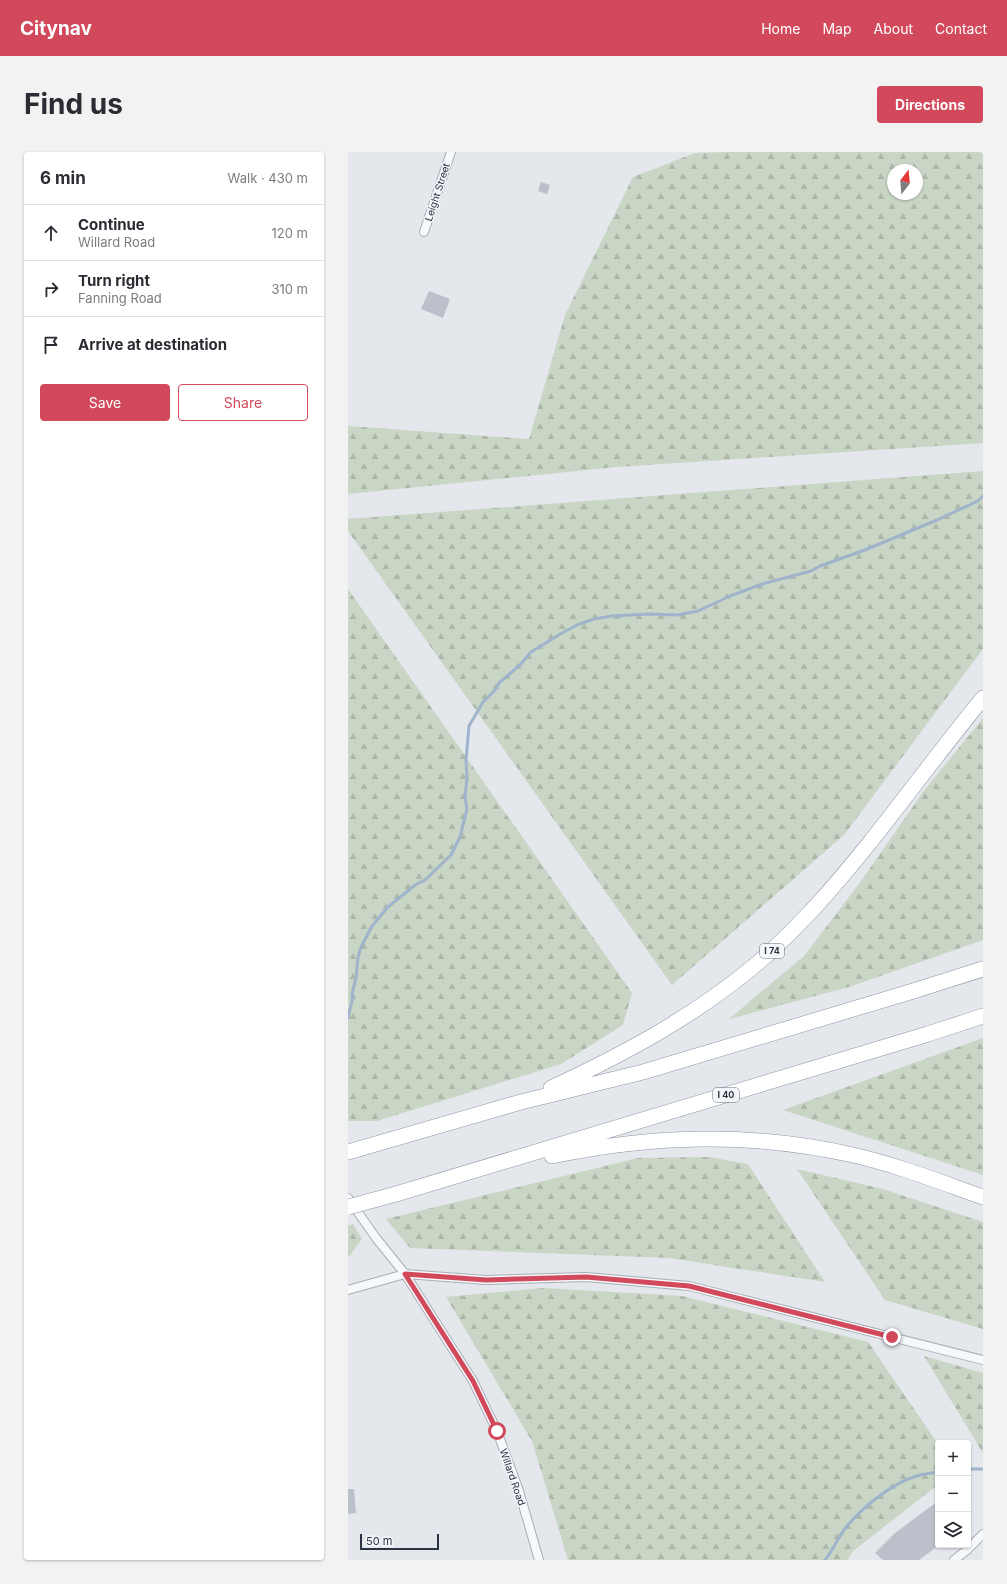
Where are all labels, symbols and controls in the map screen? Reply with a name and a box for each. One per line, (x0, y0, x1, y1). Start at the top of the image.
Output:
text: Citynav (20, 17, 92, 40)
text: Home (761, 20, 800, 37)
text: Map (822, 20, 852, 37)
text: About (874, 20, 913, 37)
text: Contact (935, 20, 987, 37)
button: Directions (877, 86, 983, 123)
text: Find us (24, 87, 123, 121)
street label: Leight Street (422, 161, 452, 223)
north arrow (887, 164, 923, 200)
text: 6 min (40, 168, 86, 188)
text: Walk · 430 m (228, 170, 308, 186)
text: Continue (78, 215, 145, 234)
icon: ahead (40, 222, 62, 244)
text: 120 m (272, 225, 308, 241)
text: Willard Road (78, 234, 155, 250)
text: Turn right (78, 271, 150, 290)
icon: right (40, 278, 62, 300)
text: 310 m (271, 281, 308, 297)
text: Fanning Road (78, 290, 162, 306)
icon: arrive (40, 334, 62, 356)
text: Arrive at destination (78, 335, 227, 354)
button: Save (40, 384, 170, 421)
button: Share (178, 384, 308, 421)
road number: I 74 (760, 944, 784, 958)
road number: I 40 (713, 1088, 739, 1102)
route end (883, 1328, 901, 1346)
route start (488, 1422, 506, 1440)
map controls (935, 1440, 971, 1548)
button: + (935, 1440, 971, 1476)
street label: Willard Road (498, 1447, 528, 1507)
button: − (935, 1476, 971, 1512)
button: layers (935, 1512, 971, 1548)
scale bar (360, 1532, 439, 1551)
text: 50 m (366, 1534, 392, 1548)

